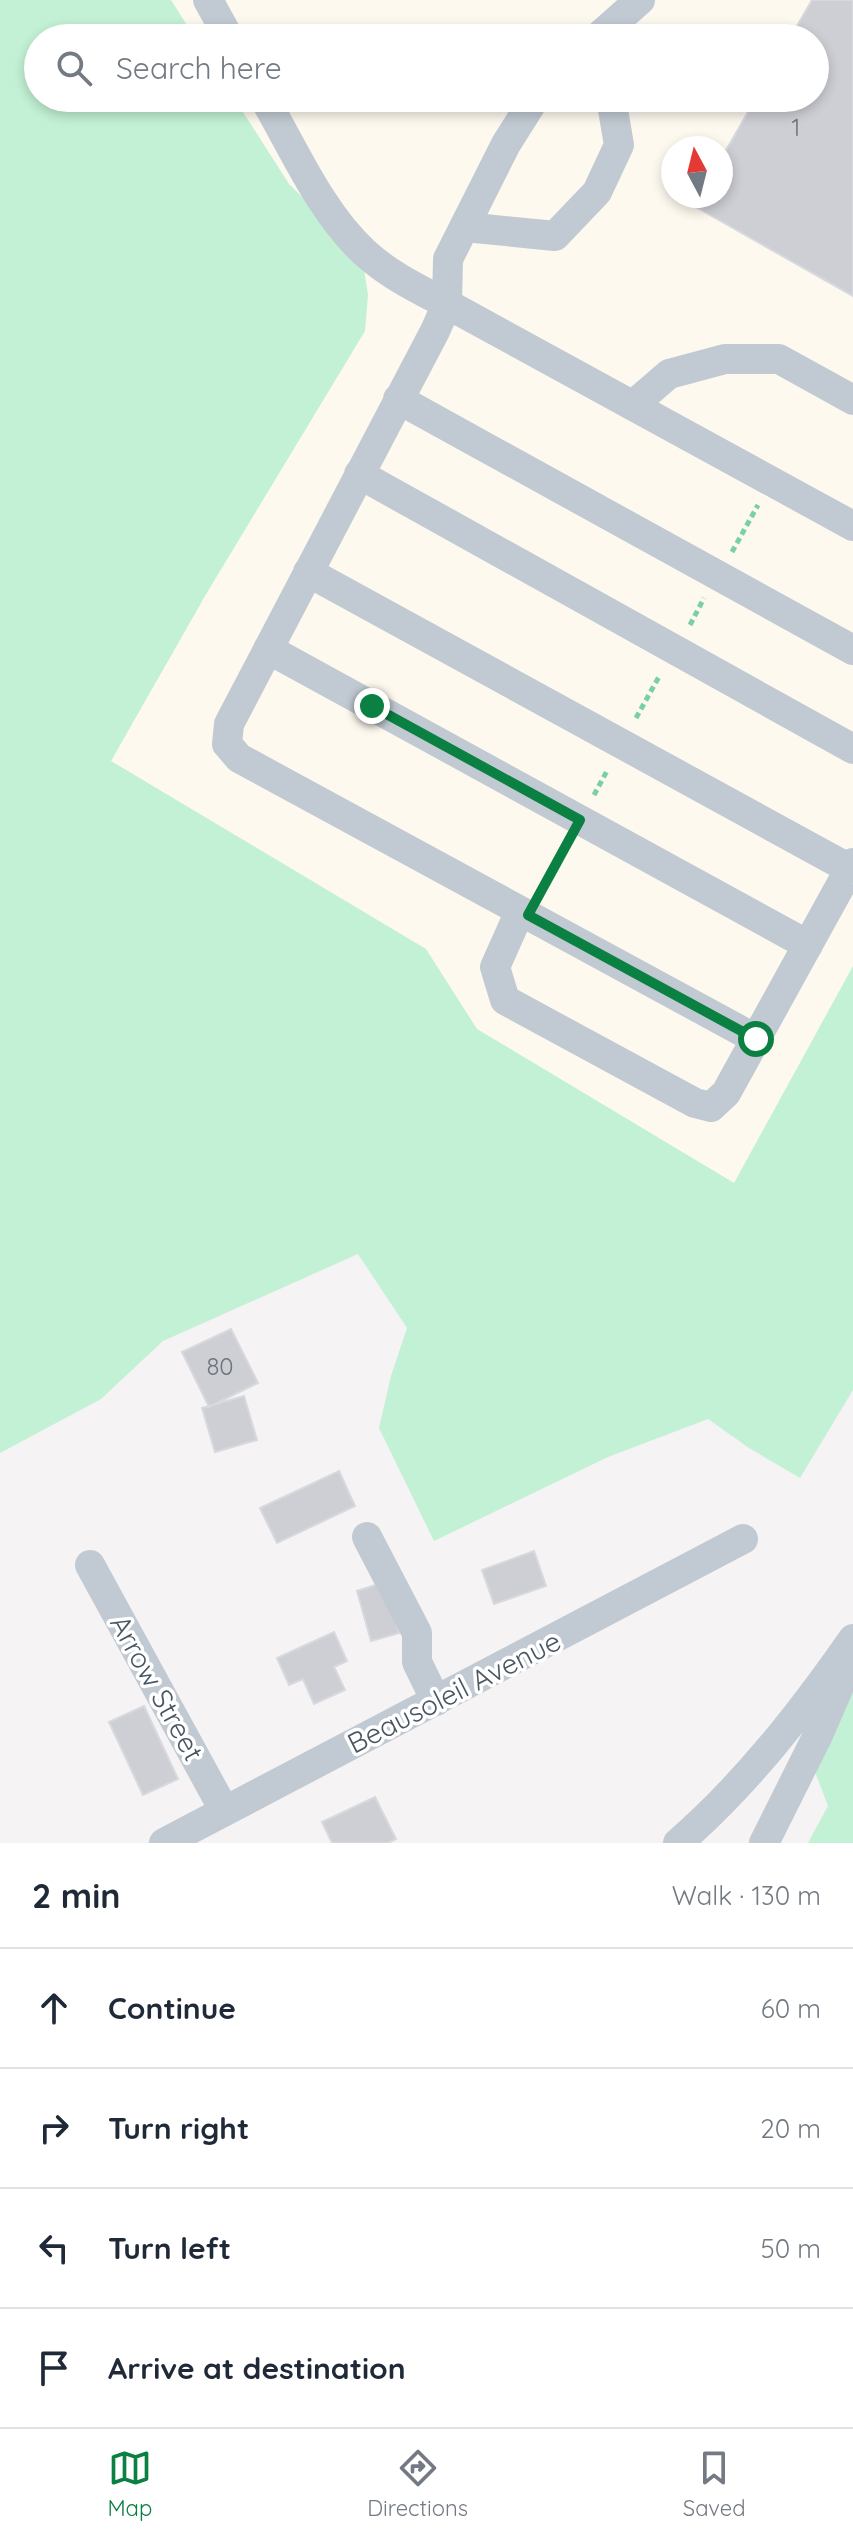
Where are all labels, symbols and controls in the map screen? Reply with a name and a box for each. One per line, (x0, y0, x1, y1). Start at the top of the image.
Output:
search box (24, 24, 829, 112)
icon: search (52, 46, 96, 90)
text: Search here (116, 49, 282, 87)
house number: 1 (792, 112, 800, 142)
north arrow (661, 136, 733, 208)
route end (354, 688, 390, 724)
route start (738, 1021, 774, 1057)
house number: 80 (206, 1351, 234, 1381)
street label: Arrow Street (103, 1609, 212, 1767)
street label: Beausoleil Avenue (341, 1623, 566, 1760)
text: 2 min (32, 1874, 121, 1917)
text: Walk · 130 m (672, 1879, 821, 1912)
icon: ahead (32, 1986, 76, 2030)
text: Continue (108, 1989, 236, 2027)
text: 60 m (761, 1992, 821, 2025)
icon: right (32, 2106, 76, 2150)
text: Turn right (108, 2109, 249, 2147)
text: 20 m (760, 2112, 821, 2145)
icon: left (32, 2226, 76, 2270)
text: Turn left (108, 2229, 231, 2267)
text: 50 m (761, 2232, 821, 2265)
icon: arrive (32, 2346, 76, 2390)
text: Arrive at destination (108, 2349, 406, 2387)
tab: Map (107, 2446, 152, 2522)
tab: Directions (367, 2446, 468, 2522)
tab: Saved (683, 2446, 746, 2522)

